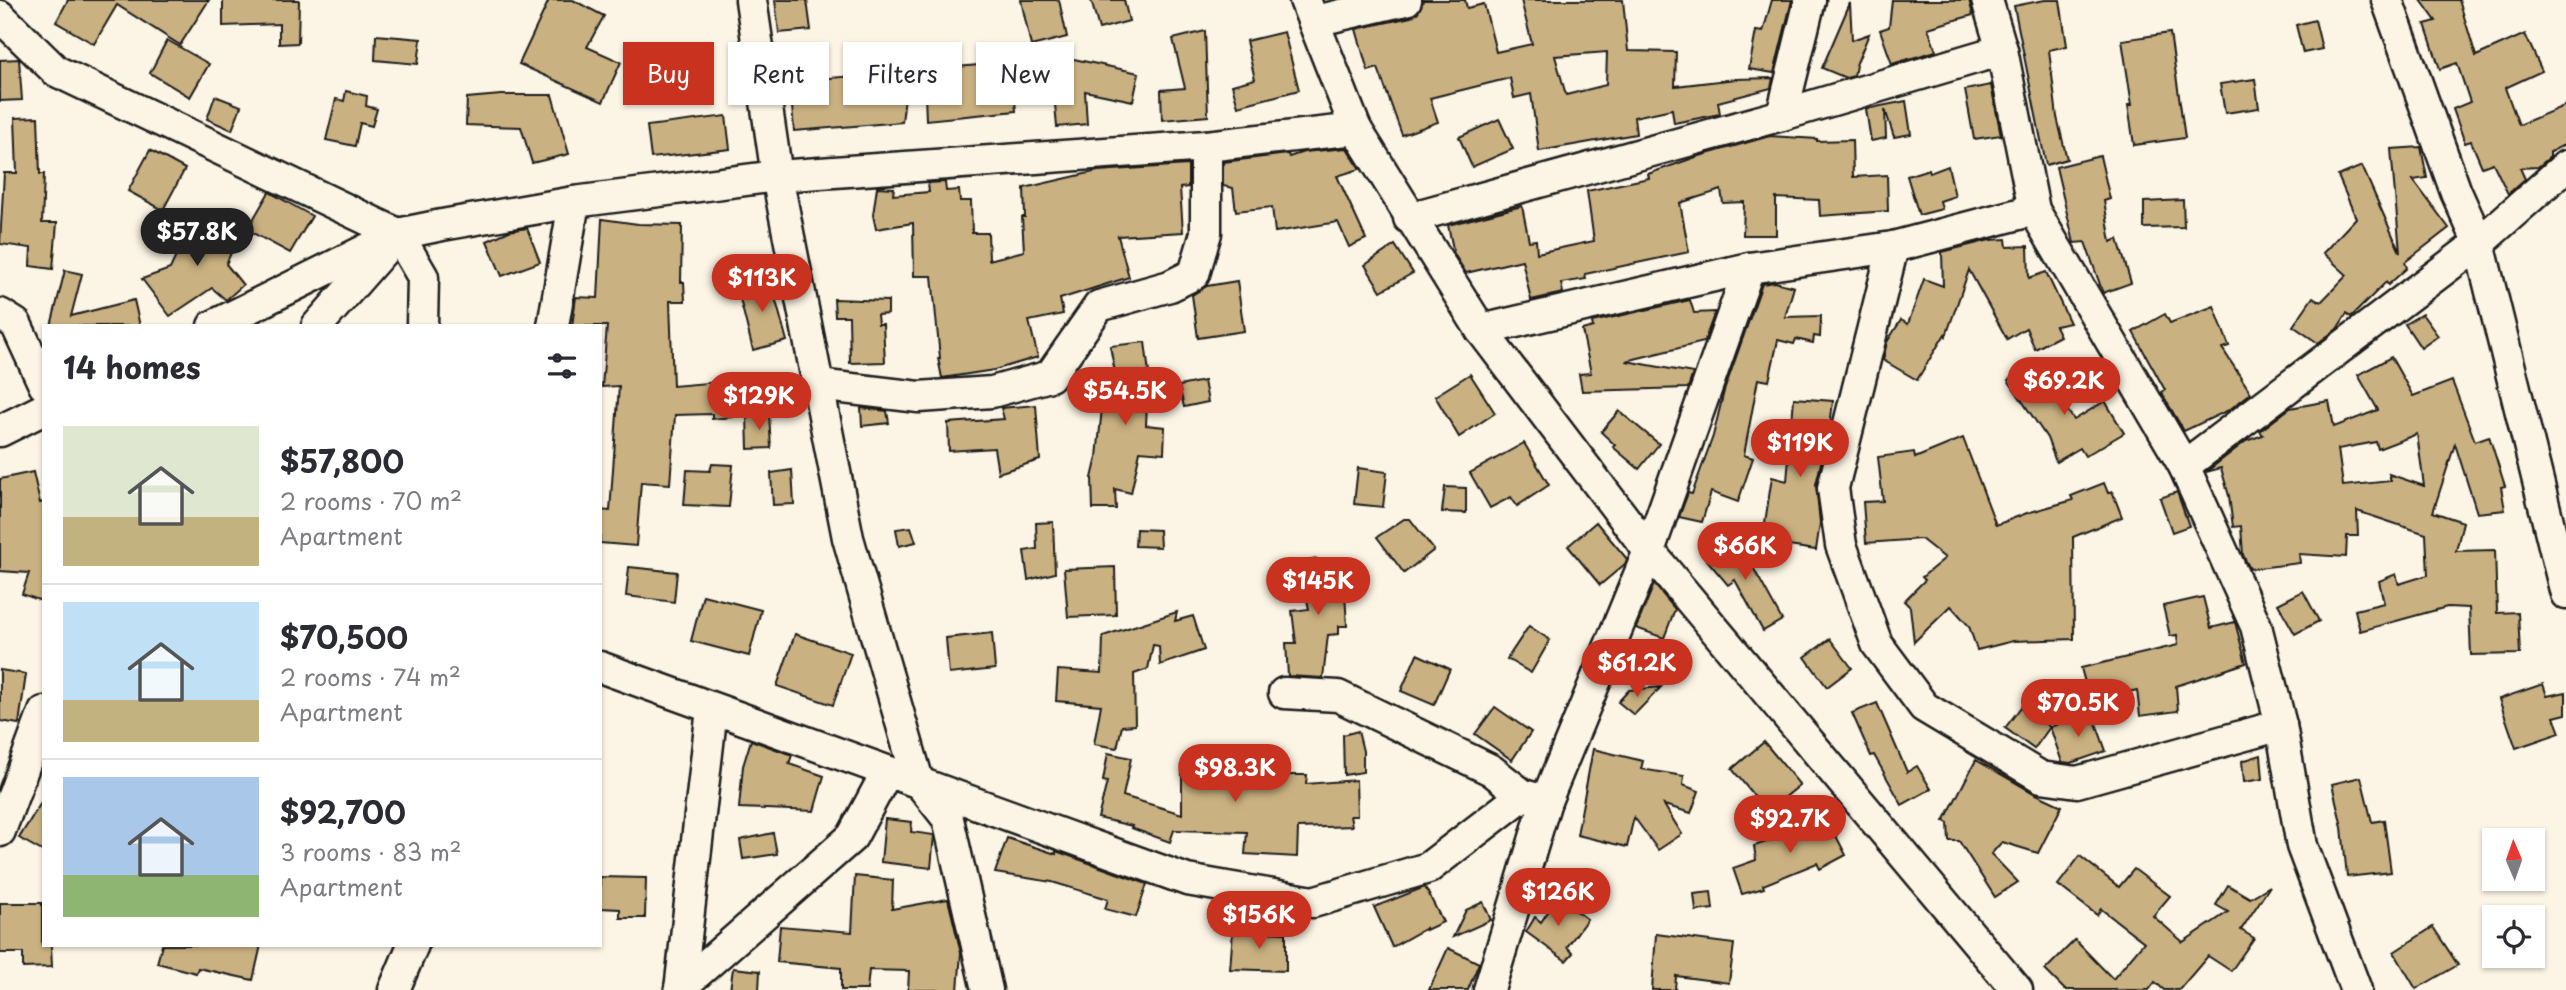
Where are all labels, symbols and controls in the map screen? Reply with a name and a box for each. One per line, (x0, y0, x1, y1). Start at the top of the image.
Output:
chip: Buy (623, 42, 714, 105)
chip: Rent (728, 42, 829, 105)
chip: Filters (843, 42, 962, 105)
chip: New (976, 42, 1074, 105)
pin: $57.8K (140, 208, 254, 268)
text: $57.8K (157, 213, 237, 248)
pin: $113K (713, 254, 811, 314)
text: $113K (728, 259, 796, 294)
text: 14 homes (63, 344, 201, 389)
icon: filters (543, 347, 581, 385)
pin: $69.2K (2007, 358, 2121, 417)
text: $69.2K (2023, 362, 2105, 397)
pin: $54.5K (1068, 368, 1182, 427)
pin: $129K (710, 372, 808, 432)
text: $54.5K (1083, 372, 1167, 407)
text: $129K (723, 377, 795, 412)
pin: $119K (1751, 420, 1849, 479)
text: $119K (1767, 424, 1833, 459)
text: $57,800 (280, 438, 404, 483)
icon: home (119, 454, 203, 538)
text: 2 rooms · 70 m² (280, 483, 462, 518)
text: Apartment (280, 518, 403, 553)
pin: $66K (1704, 522, 1786, 582)
text: $66K (1713, 527, 1777, 562)
pin: $145K (1269, 558, 1367, 617)
text: $145K (1282, 562, 1354, 597)
text: $70,500 (280, 614, 408, 659)
icon: home (119, 630, 203, 714)
pin: $61.2K (1580, 640, 1694, 699)
text: $61.2K (1598, 644, 1676, 679)
text: 2 rooms · 74 m² (280, 659, 461, 694)
pin: $70.5K (2021, 680, 2135, 739)
text: $70.5K (2037, 684, 2119, 719)
text: Apartment (280, 694, 403, 729)
pin: $98.3K (1178, 744, 1292, 804)
text: $98.3K (1194, 749, 1276, 784)
text: $92,700 (280, 789, 406, 834)
pin: $92.7K (1733, 796, 1847, 855)
text: $92.7K (1750, 800, 1830, 835)
icon: home (119, 805, 203, 889)
north arrow (2482, 828, 2544, 891)
map controls (2482, 828, 2545, 968)
text: 3 rooms · 83 m² (280, 834, 462, 869)
text: Apartment (280, 869, 403, 904)
pin: $126K (1509, 869, 1607, 928)
text: $126K (1521, 873, 1595, 908)
pin: $156K (1210, 892, 1308, 951)
text: $156K (1223, 896, 1295, 931)
button: locate (2482, 905, 2545, 968)

